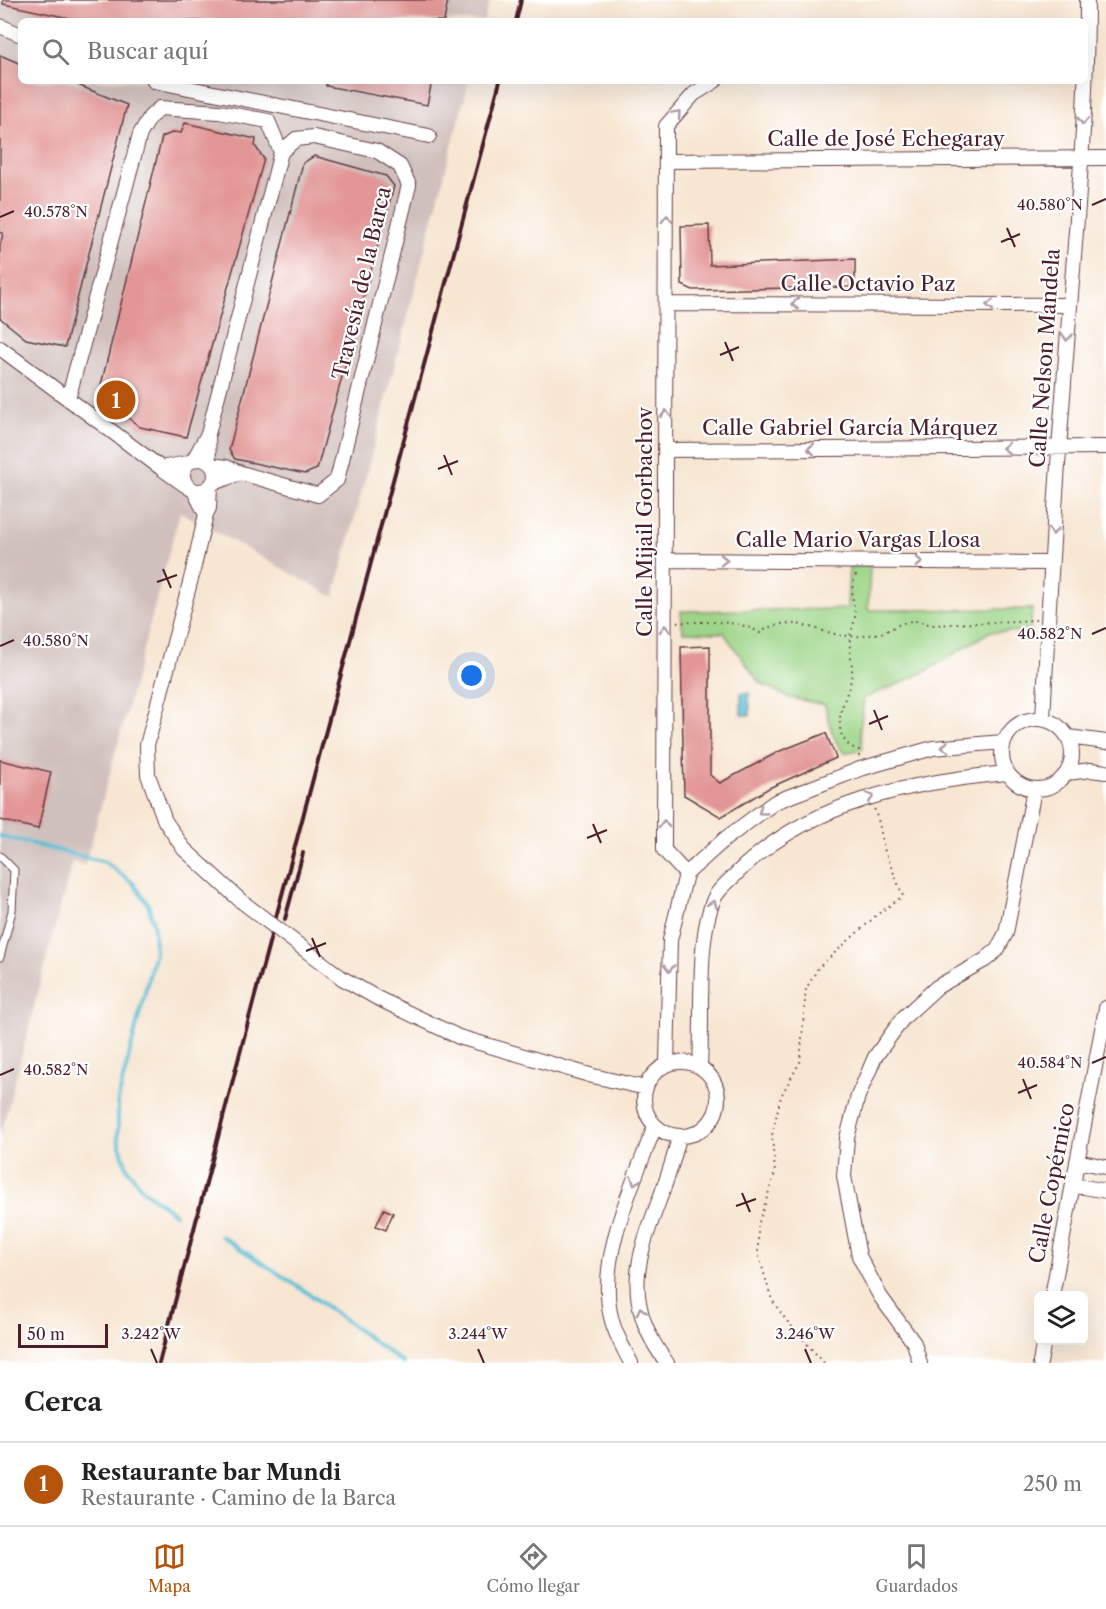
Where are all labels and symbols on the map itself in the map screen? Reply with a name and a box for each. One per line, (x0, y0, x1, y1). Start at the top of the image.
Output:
one-way arrow (670, 110, 681, 121)
one-way arrow (1077, 117, 1090, 126)
street label: Calle de José Echegaray (767, 126, 1005, 151)
street label: Travesía de la Barca (327, 183, 396, 382)
text: 40.580°N (1017, 195, 1083, 214)
text: 40.578°N (24, 202, 88, 221)
one-way arrow (661, 214, 673, 223)
street label: Calle Nelson Mandela (1024, 247, 1065, 468)
street label: Calle Octavio Paz (780, 271, 956, 296)
one-way arrow (791, 298, 800, 310)
one-way arrow (986, 299, 995, 311)
one-way arrow (1061, 332, 1074, 341)
pin: 1 (96, 378, 136, 422)
street label: Calle Mijail Gorbachov (632, 406, 657, 637)
one-way arrow (660, 409, 672, 418)
street label: Calle Gabriel García Márquez (702, 415, 998, 440)
one-way arrow (1001, 442, 1010, 454)
one-way arrow (806, 443, 815, 455)
street label: Calle Mario Vargas Llosa (735, 527, 981, 552)
one-way arrow (1047, 527, 1060, 536)
one-way arrow (720, 554, 729, 566)
one-way arrow (915, 556, 924, 568)
text: 40.582°N (1018, 624, 1082, 643)
one-way arrow (659, 625, 671, 634)
text: 40.580°N (23, 631, 89, 650)
your location (457, 661, 486, 690)
one-way arrow (940, 740, 950, 753)
one-way arrow (864, 792, 875, 804)
one-way arrow (758, 804, 769, 815)
one-way arrow (658, 820, 670, 829)
one-way arrow (705, 899, 718, 910)
one-way arrow (662, 964, 675, 973)
text: 40.584°N (1018, 1053, 1082, 1072)
text: 40.582°N (24, 1060, 88, 1079)
street label: Calle Copérnico (1024, 1100, 1079, 1265)
one-way arrow (630, 1175, 643, 1186)
one-way arrow (636, 1306, 649, 1316)
scale bar (18, 1321, 108, 1348)
text: 3.242°W (121, 1324, 181, 1343)
text: 3.244°W (448, 1324, 508, 1343)
text: 3.246°W (775, 1324, 835, 1343)

